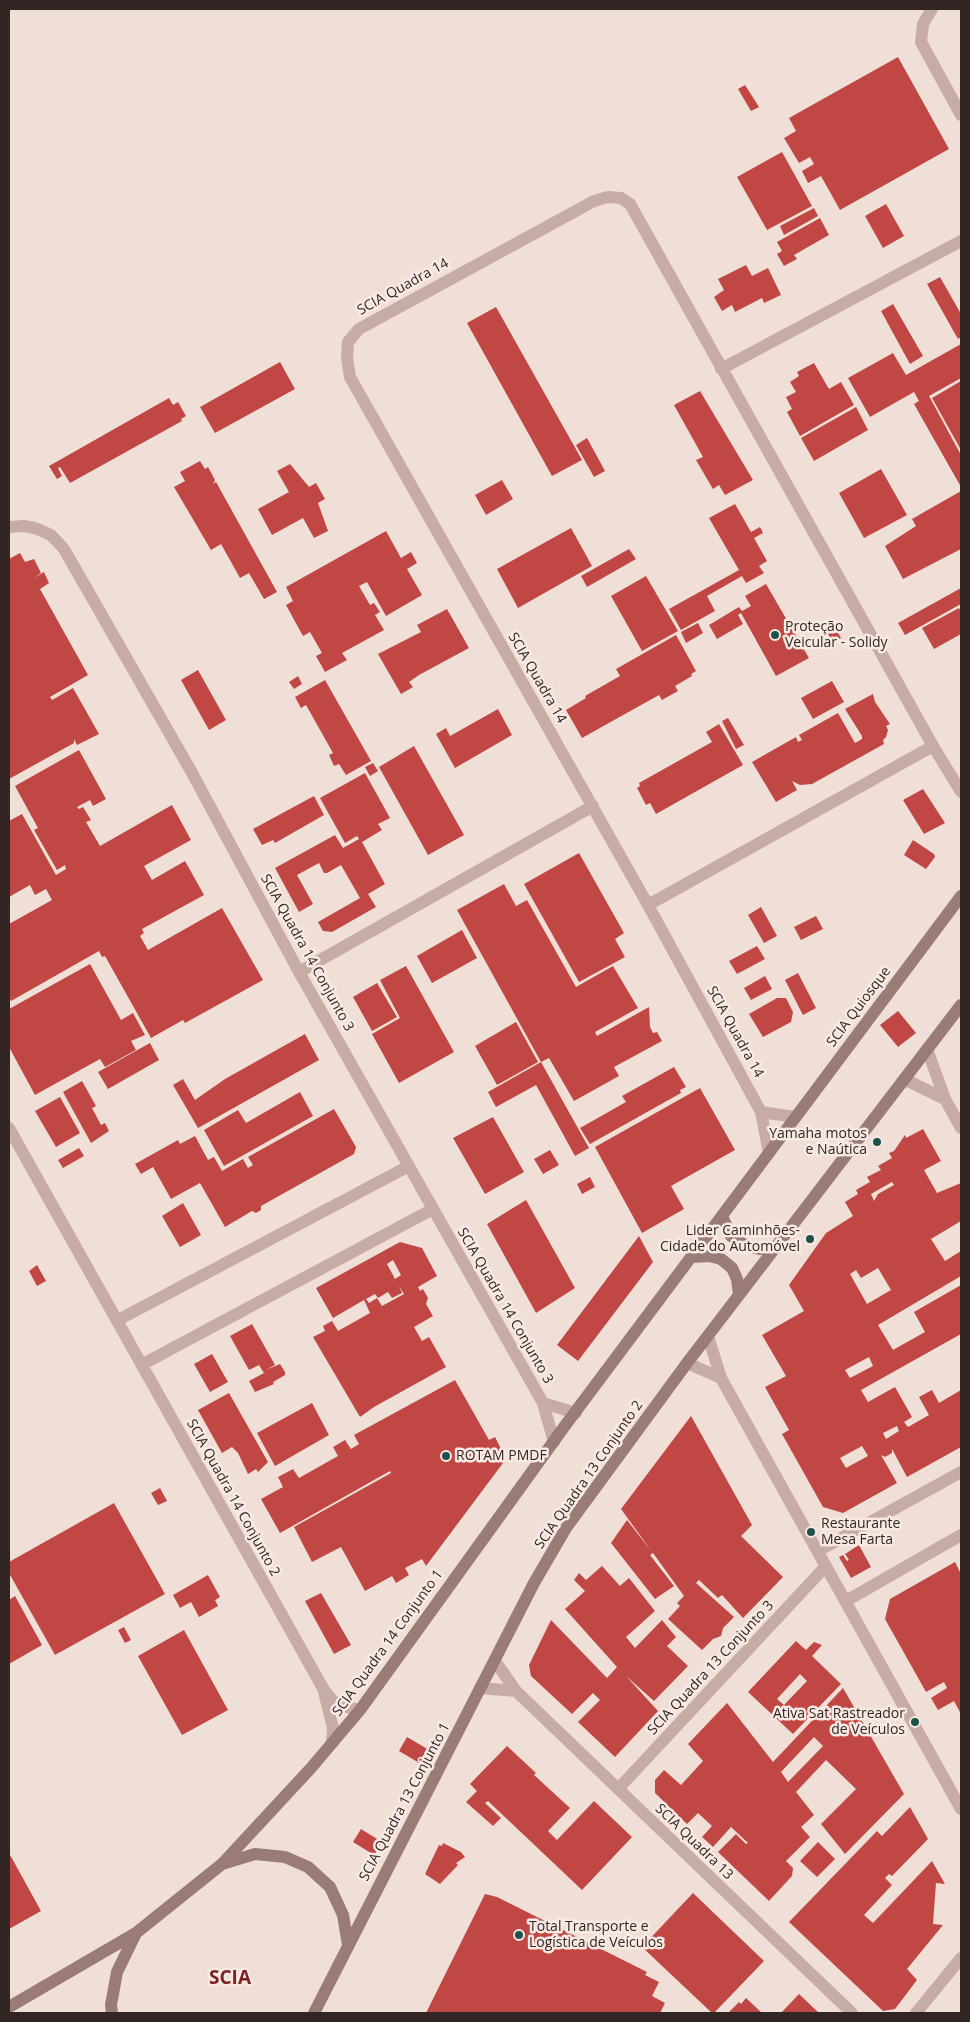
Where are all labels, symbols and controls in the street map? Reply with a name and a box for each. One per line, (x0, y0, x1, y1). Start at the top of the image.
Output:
street label: SCIA Quadra 14 (354, 255, 452, 319)
place label: Proteção Veicular - Solidy (785, 619, 888, 652)
marker: Proteção Veicular - Solidy (769, 629, 781, 641)
street label: SCIA Quadra 14 (504, 630, 570, 726)
street label: SCIA Quadra 14 Conjunto 3 (257, 871, 357, 1035)
street label: SCIA Quiosque (823, 964, 895, 1050)
street label: SCIA Quadra 14 (703, 983, 767, 1081)
place label: Yamaha motos e Naútica (769, 1126, 867, 1158)
marker: Yamaha motos e Naútica (871, 1136, 883, 1148)
place label: Lider Caminhões- Cidade do Automóvel (660, 1223, 800, 1256)
street label: SCIA Quadra 14 Conjunto 3 (453, 1225, 557, 1387)
marker: Lider Caminhões- Cidade do Automóvel (804, 1233, 816, 1245)
street label: SCIA Quadra 13 Conjunto 2 (531, 1398, 647, 1552)
street label: SCIA Quadra 14 Conjunto 2 (183, 1416, 283, 1580)
place label: ROTAM PMDF (456, 1448, 547, 1464)
marker: ROTAM PMDF (440, 1450, 452, 1462)
place label: Restaurante Mesa Farta (821, 1516, 900, 1548)
marker: Restaurante Mesa Farta (805, 1526, 817, 1538)
street label: SCIA Quadra 14 Conjunto 1 (329, 1566, 447, 1720)
street label: SCIA Quadra 13 Conjunto 3 (644, 1598, 778, 1738)
place label: Ativa Sat Rastreador de Veículos (773, 1706, 905, 1738)
marker: Ativa Sat Rastreador de Veículos (909, 1716, 921, 1728)
street label: SCIA Quadra 13 Conjunto 1 (356, 1720, 454, 1884)
street label: SCIA Quadra 13 (652, 1801, 736, 1883)
place label: Total Transporte e Logística de Veículos (529, 1919, 663, 1951)
marker: Total Transporte e Logística de Veículos (513, 1929, 525, 1941)
district label: SCIA (209, 1968, 251, 1990)

